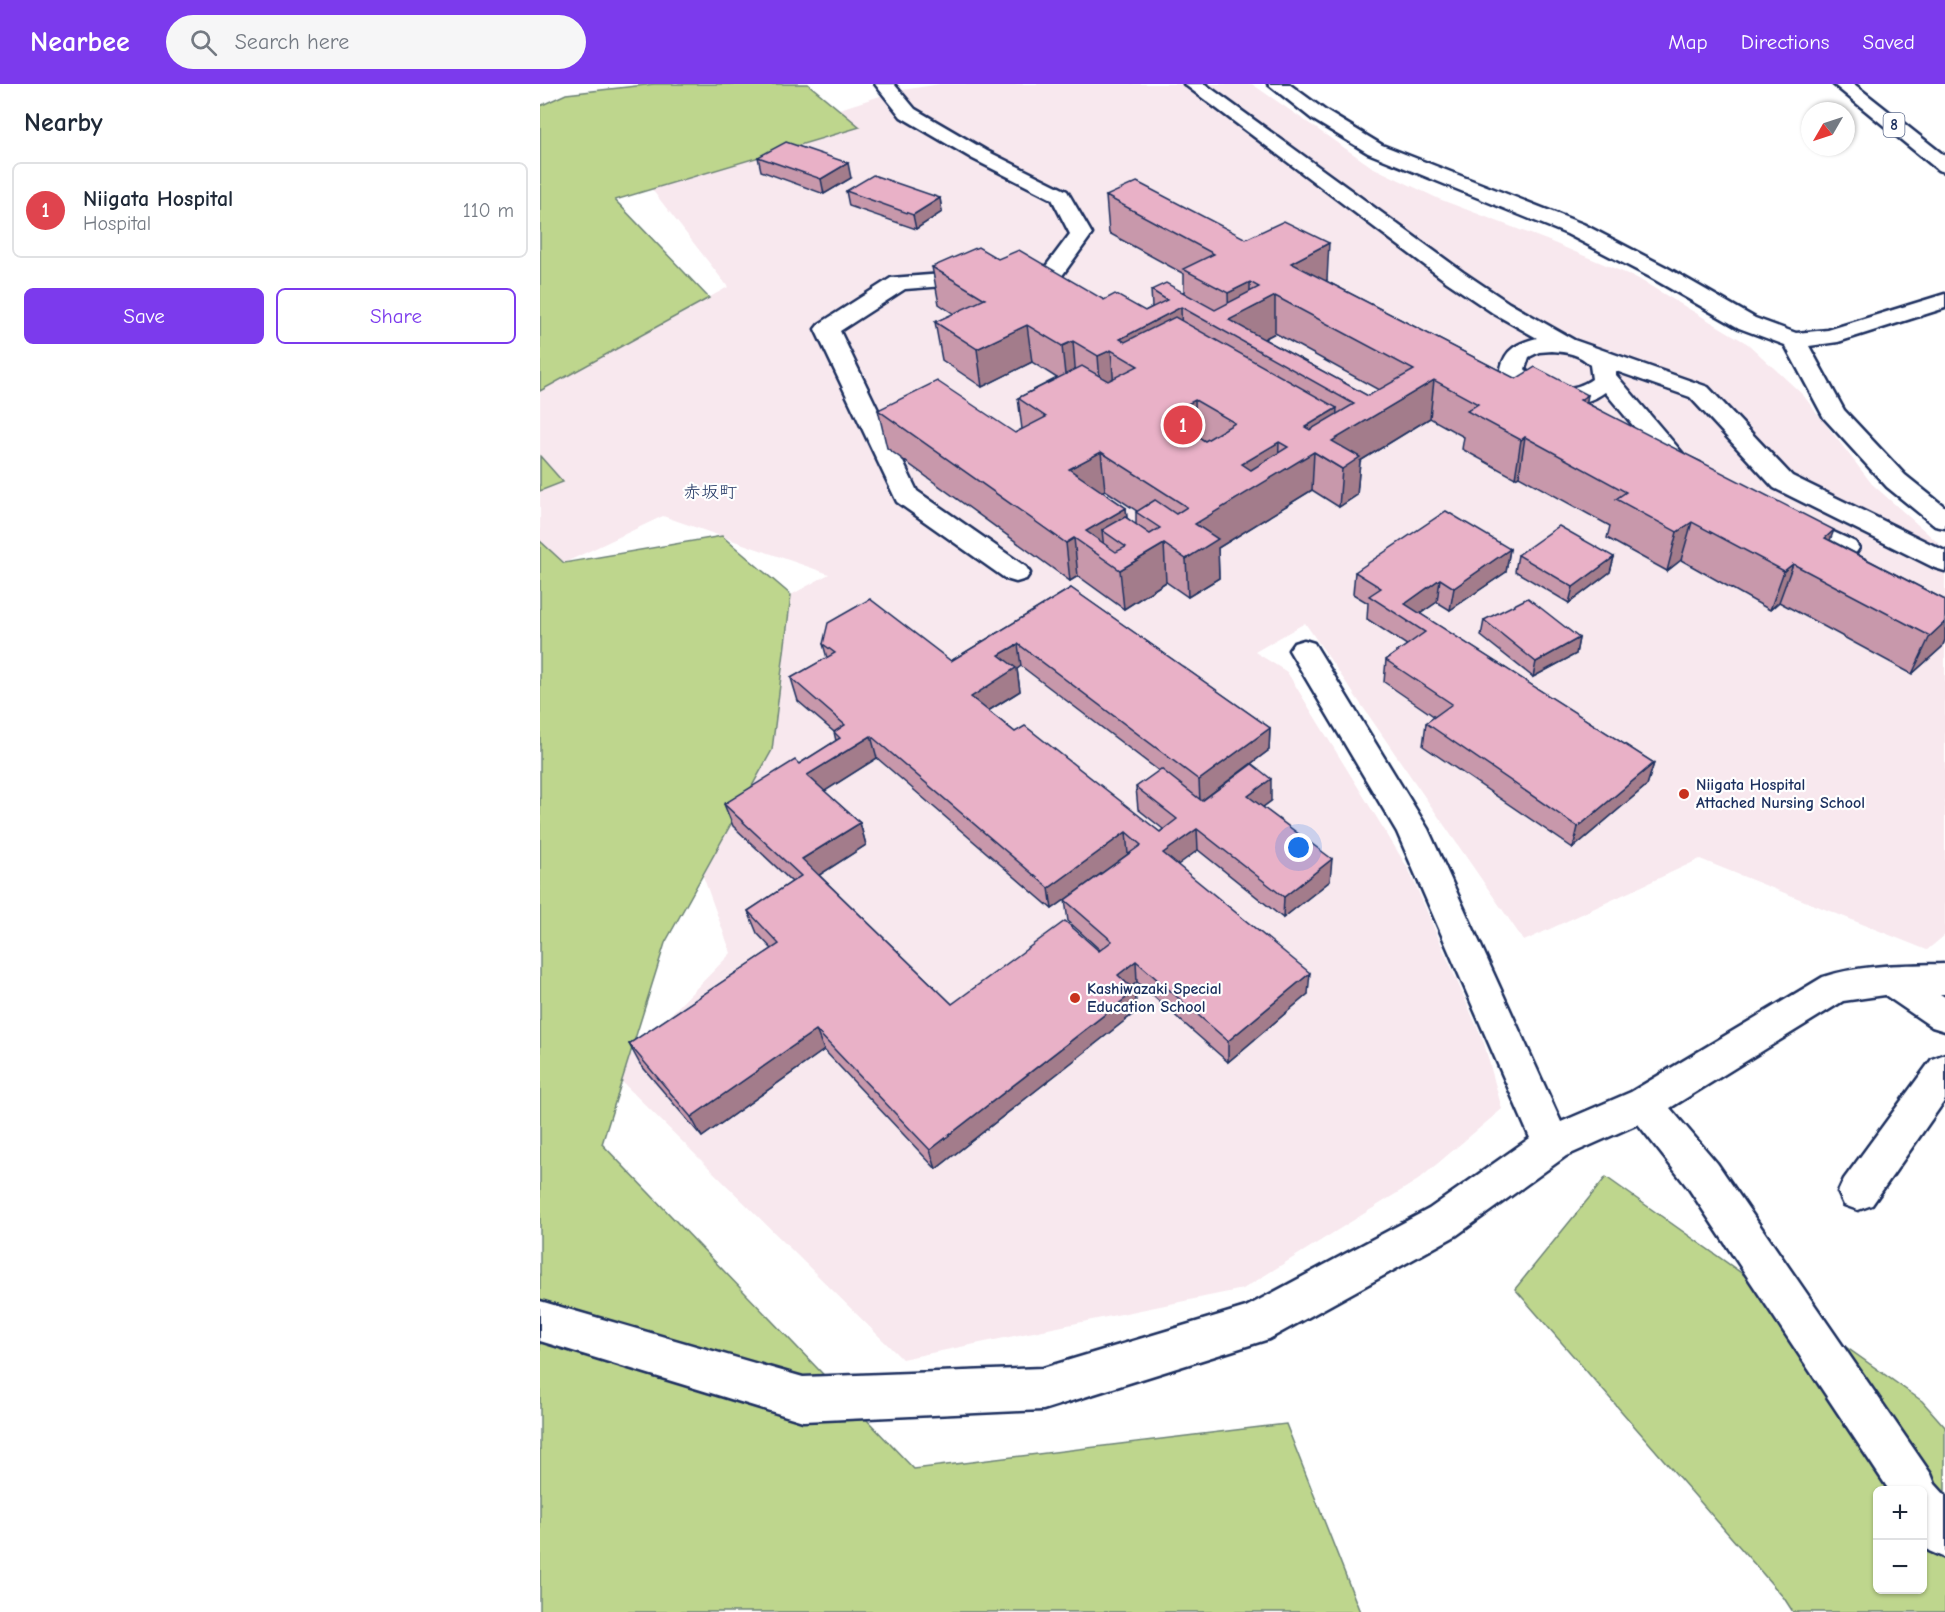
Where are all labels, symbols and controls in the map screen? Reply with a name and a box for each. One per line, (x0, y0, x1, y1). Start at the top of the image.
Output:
search box (166, 15, 586, 69)
text: Nearbee (30, 26, 130, 58)
icon: search (187, 26, 220, 59)
text: Search here (235, 29, 349, 55)
text: Map (1668, 30, 1708, 54)
text: Directions (1741, 30, 1830, 54)
text: Saved (1863, 30, 1915, 54)
north arrow (1801, 102, 1855, 156)
text: Nearby (24, 108, 103, 138)
road number: 8 (1884, 113, 1904, 137)
text: Niigata Hospital (83, 186, 233, 212)
text: 1 (42, 199, 49, 222)
text: 110 m (463, 199, 514, 222)
text: Hospital (83, 212, 151, 235)
button: Save (24, 288, 264, 344)
button: Share (276, 288, 516, 344)
pin: 1 (1164, 402, 1202, 448)
district label: 赤坂町 (683, 482, 737, 503)
place label: Niigata Hospital Attached Nursing School (1696, 776, 1865, 812)
marker: Niigata Hospital Attached Nursing School (1677, 787, 1691, 801)
your location (1284, 833, 1313, 862)
place label: Kashiwazaki Special Education School (1087, 980, 1222, 1016)
marker: Kashiwazaki Special Education School (1068, 991, 1082, 1005)
map controls (1873, 1486, 1927, 1594)
button: + (1873, 1486, 1927, 1540)
button: − (1873, 1540, 1927, 1594)

